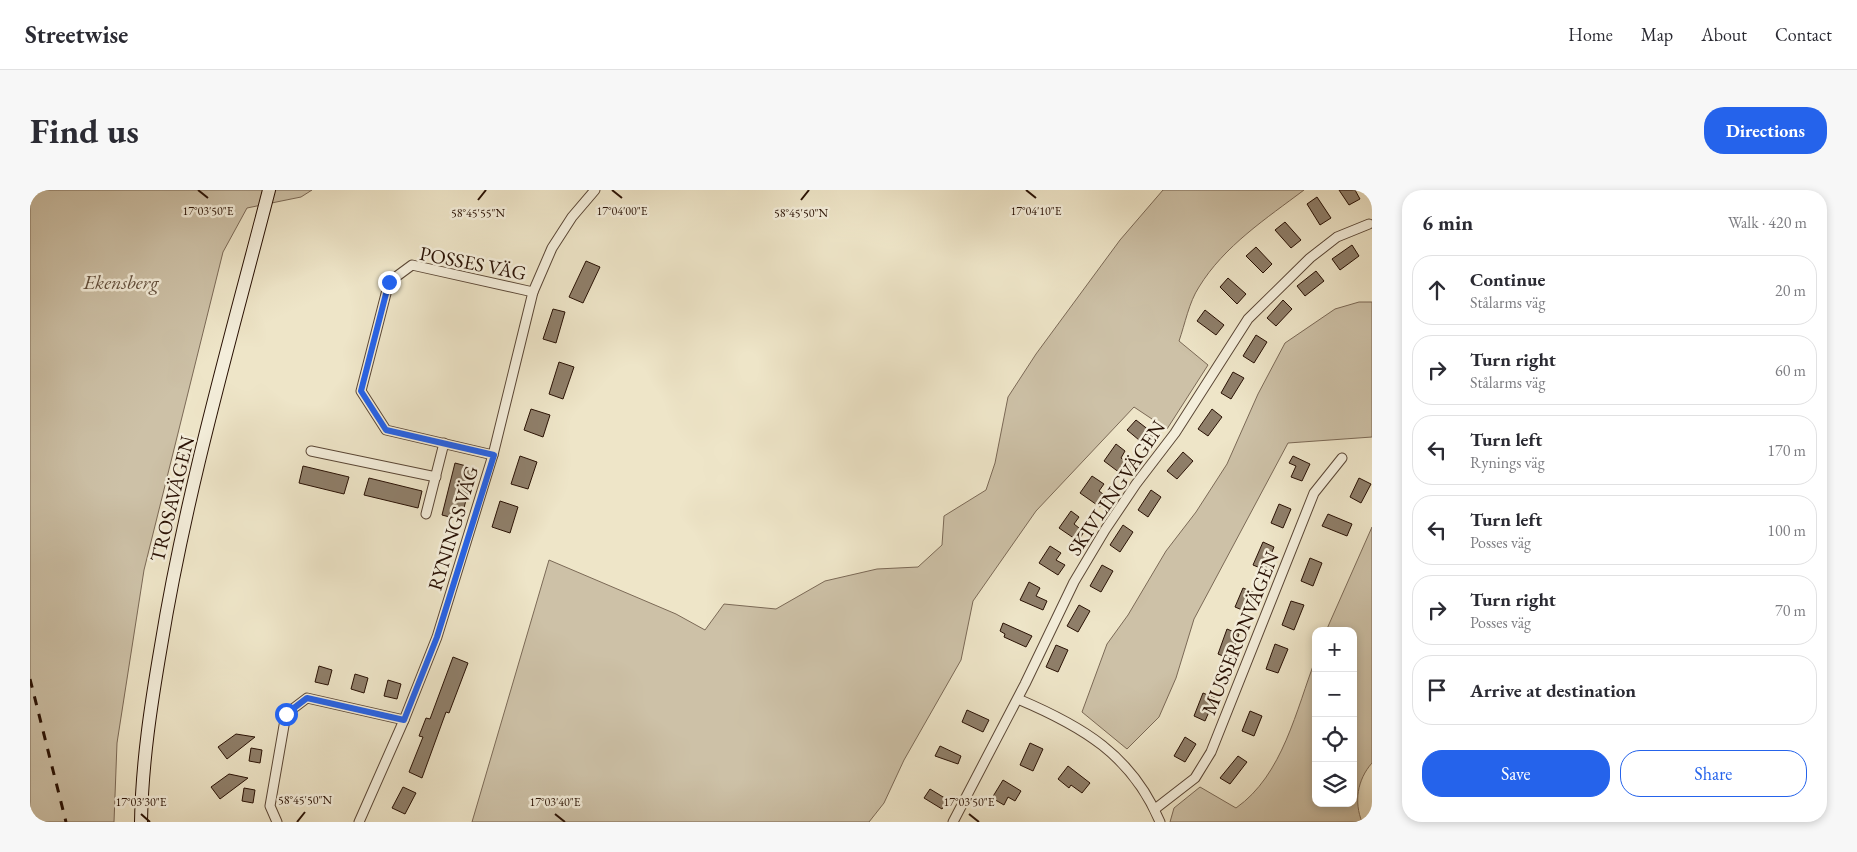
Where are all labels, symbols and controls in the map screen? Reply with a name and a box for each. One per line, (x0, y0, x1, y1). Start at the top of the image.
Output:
text: Streetwise (25, 19, 128, 50)
text: Home (1568, 23, 1613, 46)
text: Map (1641, 23, 1673, 46)
text: About (1701, 23, 1747, 46)
text: Contact (1775, 23, 1832, 46)
button: Directions (1704, 107, 1827, 154)
text: Find us (30, 108, 139, 153)
text: 17°03'50"E (182, 203, 234, 219)
text: 17°04'00"E (596, 203, 648, 219)
text: 17°04'10"E (1010, 203, 1062, 219)
text: 58°45'55"N (451, 205, 505, 221)
text: 58°45'50"N (774, 205, 828, 221)
text: 6 min (1422, 209, 1473, 236)
text: Walk · 420 m (1728, 212, 1807, 233)
street label: POSSES VÄG (417, 240, 529, 286)
text: Continue (1470, 267, 1545, 292)
park label: Ekensberg (83, 269, 159, 295)
route end (378, 271, 401, 294)
icon: ahead (1423, 276, 1451, 304)
text: 20 m (1775, 280, 1806, 301)
text: Stålarms väg (1470, 292, 1545, 313)
text: Turn right (1470, 347, 1556, 372)
icon: right (1423, 356, 1451, 384)
text: 60 m (1775, 360, 1806, 381)
text: Stålarms väg (1470, 372, 1545, 393)
street label: SKIVLINGVÄGEN (1061, 415, 1171, 561)
text: Turn left (1470, 427, 1542, 452)
street label: TROSAVÄGEN (144, 433, 200, 565)
icon: left (1423, 436, 1451, 464)
text: 170 m (1767, 440, 1806, 461)
text: Rynings väg (1470, 452, 1545, 473)
street label: RYNINGS VÄG (422, 462, 484, 594)
text: Turn left (1470, 507, 1542, 532)
icon: left (1423, 516, 1451, 544)
text: 100 m (1767, 520, 1806, 541)
text: Posses väg (1470, 532, 1531, 553)
street label: MUSSERONVÄGEN (1195, 547, 1285, 718)
text: Turn right (1470, 587, 1556, 612)
icon: right (1423, 596, 1451, 624)
text: 70 m (1775, 600, 1806, 621)
text: Posses väg (1470, 612, 1531, 633)
map controls (1312, 627, 1357, 807)
button: + (1312, 627, 1357, 672)
button: − (1312, 672, 1357, 717)
icon: arrive (1423, 676, 1451, 704)
text: Arrive at destination (1470, 678, 1636, 703)
route start (275, 703, 298, 726)
button: locate (1312, 717, 1357, 762)
button: Save (1422, 750, 1610, 797)
button: Share (1620, 750, 1807, 797)
button: layers (1312, 762, 1357, 807)
text: 58°45'50"N (278, 792, 332, 808)
text: 17°03'30"E (115, 794, 167, 810)
text: 17°03'40"E (529, 794, 581, 810)
text: 17°03'50"E (943, 794, 995, 810)

